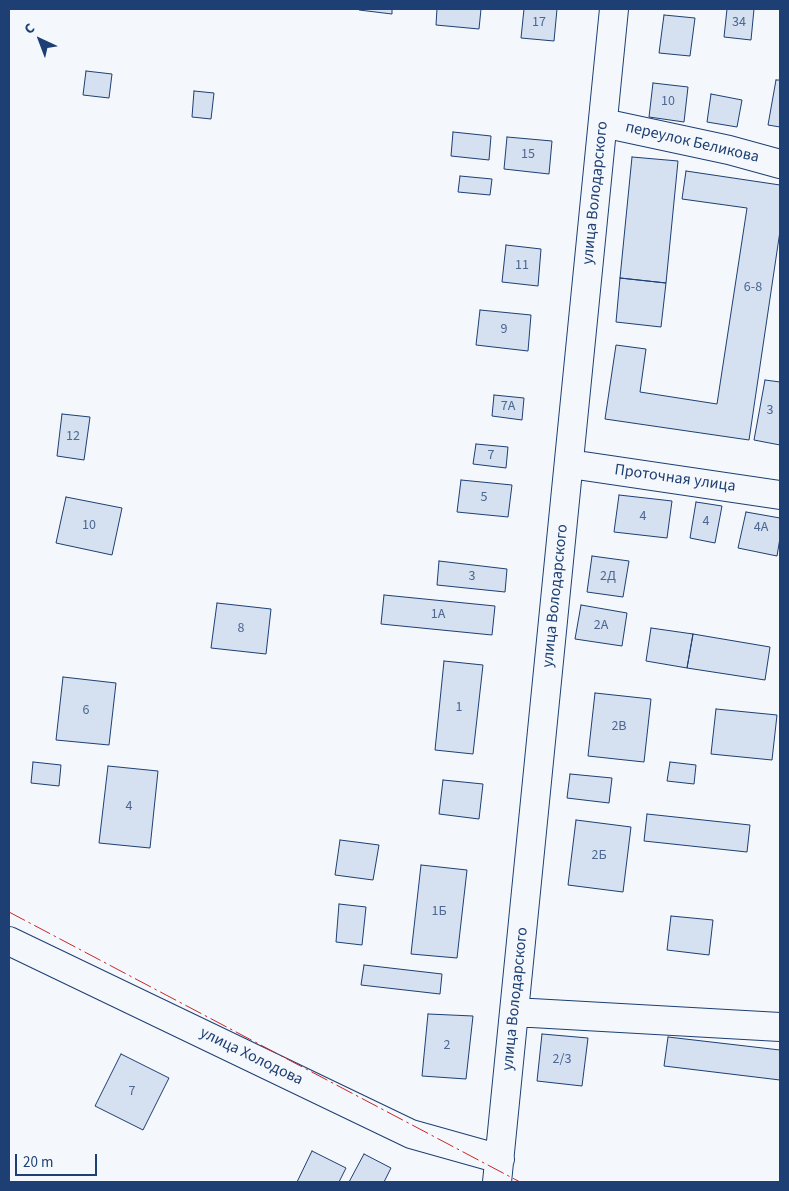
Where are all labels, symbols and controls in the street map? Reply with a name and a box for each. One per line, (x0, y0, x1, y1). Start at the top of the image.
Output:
north arrow (15, 15, 65, 65)
house number: 17 (532, 15, 546, 31)
house number: 34 (732, 15, 746, 31)
text: С (20, 19, 40, 39)
house number: 10 (661, 94, 675, 110)
street label: переулок Беликова (623, 118, 761, 168)
street label: улица Володарского (579, 120, 613, 266)
house number: 15 (521, 147, 535, 163)
house number: 11 (515, 258, 529, 274)
house number: 6-8 (744, 280, 762, 296)
house number: 9 (501, 322, 507, 338)
house number: 7А (501, 399, 515, 415)
house number: 3 (767, 403, 773, 419)
house number: 12 (66, 429, 80, 445)
house number: 7 (488, 448, 494, 464)
street label: Проточная улица (613, 461, 737, 497)
house number: 5 (481, 490, 487, 506)
house number: 4 (640, 509, 646, 525)
house number: 4 (703, 514, 709, 530)
house number: 10 (82, 518, 96, 534)
house number: 4А (754, 520, 768, 536)
street label: улица Володарского (539, 523, 573, 669)
house number: 3 (469, 569, 475, 585)
house number: 2Д (600, 569, 616, 585)
house number: 1А (431, 607, 445, 623)
house number: 2А (594, 618, 608, 634)
house number: 8 (238, 621, 244, 637)
house number: 1 (456, 700, 462, 716)
house number: 6 (83, 703, 89, 719)
house number: 2В (611, 719, 627, 735)
house number: 4 (126, 799, 132, 815)
house number: 2Б (591, 848, 607, 864)
house number: 1Б (431, 904, 447, 920)
street label: улица Володарского (499, 926, 533, 1072)
street label: улица Холодова (196, 1024, 306, 1090)
house number: 2 (444, 1038, 450, 1054)
house number: 2/3 (553, 1052, 571, 1068)
house number: 7 (129, 1084, 135, 1100)
scale bar (18, 1144, 100, 1176)
text: 20 m (23, 1152, 53, 1173)

